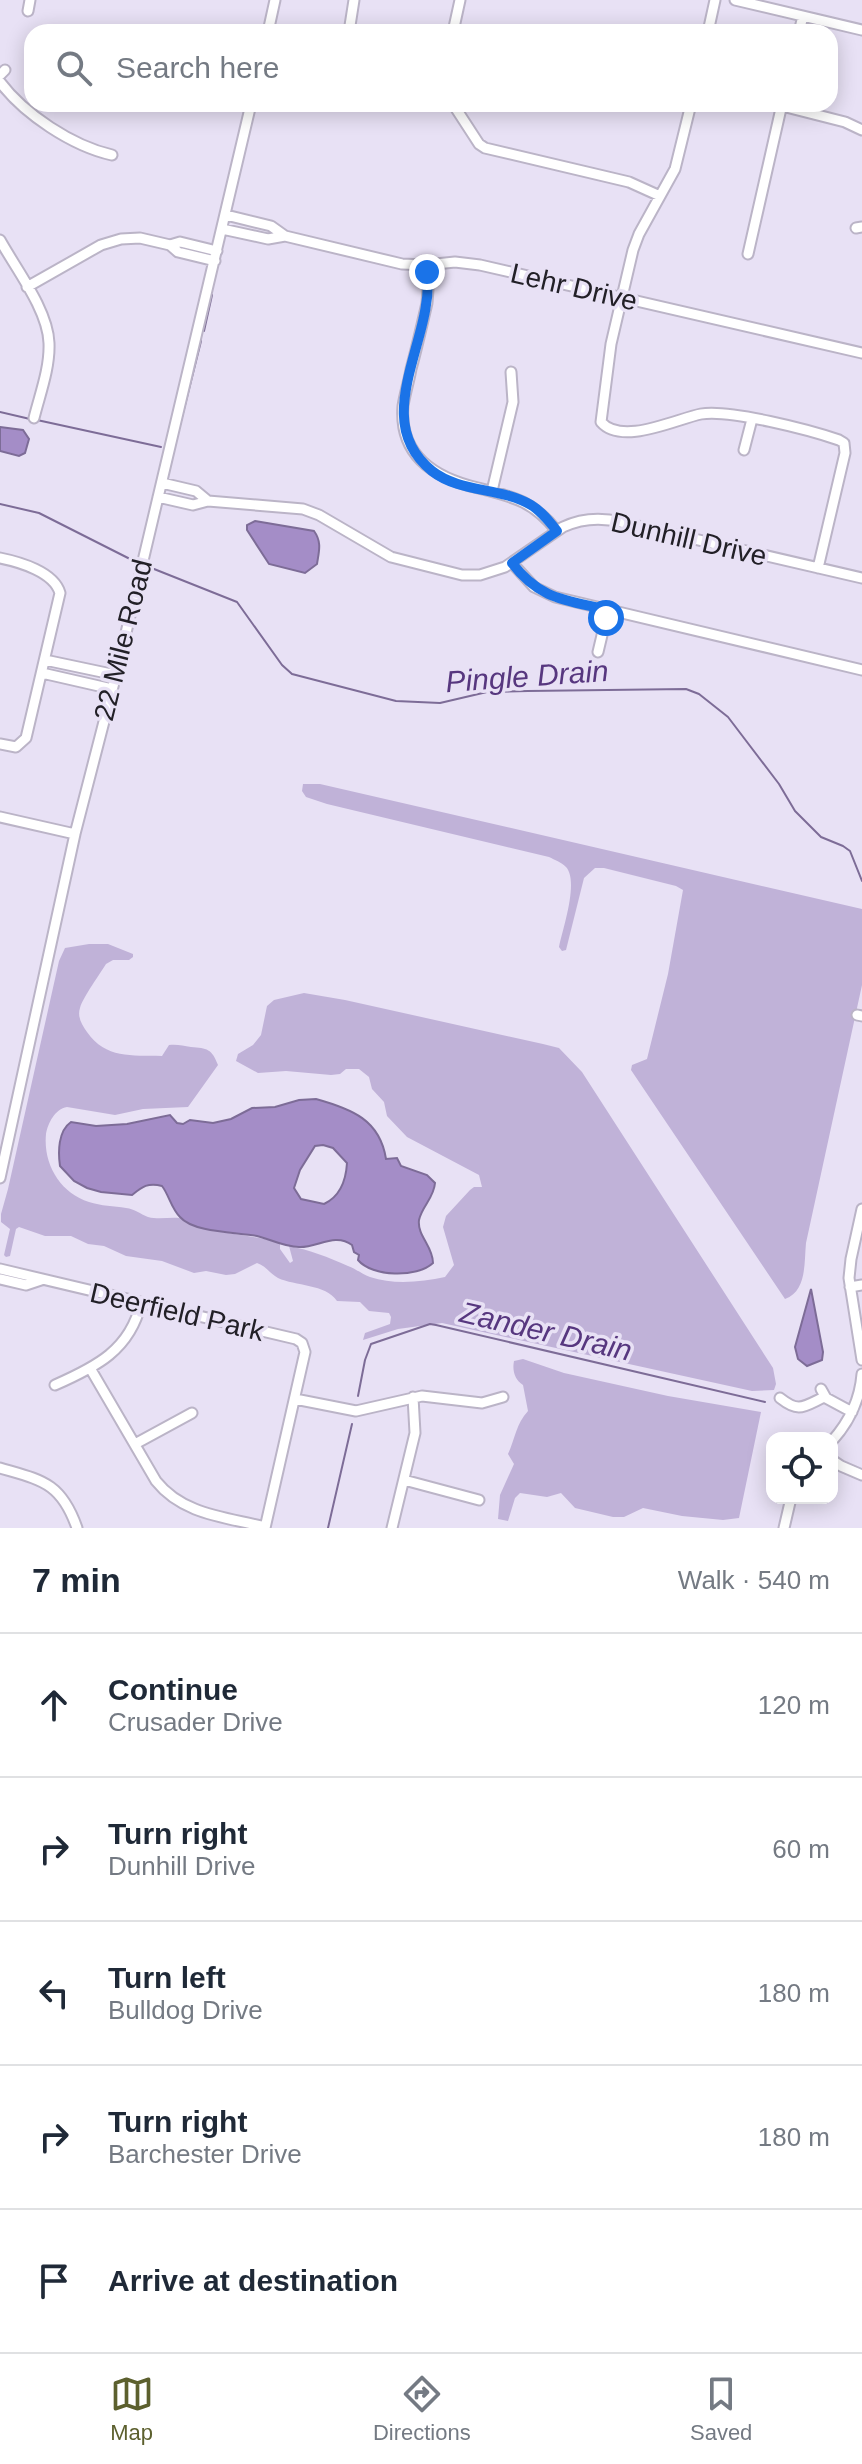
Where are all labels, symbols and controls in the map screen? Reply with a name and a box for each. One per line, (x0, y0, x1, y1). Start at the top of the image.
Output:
search box (24, 24, 838, 112)
icon: search (52, 46, 96, 90)
text: Search here (116, 51, 279, 84)
route end (409, 254, 445, 290)
street label: Lehr Drive (508, 257, 640, 317)
street label: Dunhill Drive (608, 506, 770, 572)
street label: 22 Mile Road (88, 556, 158, 724)
route start (588, 600, 624, 636)
water label: Pingle Drain (444, 654, 610, 698)
street label: Deerfield Park (87, 1277, 268, 1347)
water label: Zander Drain (456, 1295, 635, 1367)
map controls (766, 1432, 838, 1504)
button: locate (766, 1432, 838, 1504)
text: 7 min (32, 1561, 121, 1599)
text: Walk · 540 m (678, 1565, 830, 1595)
text: Continue (108, 1673, 238, 1706)
icon: ahead (32, 1683, 76, 1727)
text: 120 m (758, 1690, 830, 1720)
text: Crusader Drive (108, 1707, 283, 1737)
text: Turn right (108, 1817, 247, 1850)
icon: right (32, 1827, 76, 1871)
text: 60 m (772, 1834, 830, 1864)
text: Dunhill Drive (108, 1851, 255, 1881)
text: Turn left (108, 1961, 226, 1994)
icon: left (32, 1971, 76, 2015)
text: 180 m (758, 1978, 830, 2008)
text: Bulldog Drive (108, 1995, 263, 2025)
text: Turn right (108, 2105, 247, 2138)
icon: right (32, 2115, 76, 2159)
text: 180 m (758, 2122, 830, 2152)
text: Barchester Drive (108, 2139, 302, 2169)
icon: arrive (32, 2259, 76, 2303)
text: Arrive at destination (108, 2264, 398, 2297)
tab: Map (110, 2372, 154, 2446)
tab: Directions (373, 2372, 471, 2446)
tab: Saved (690, 2372, 752, 2446)

